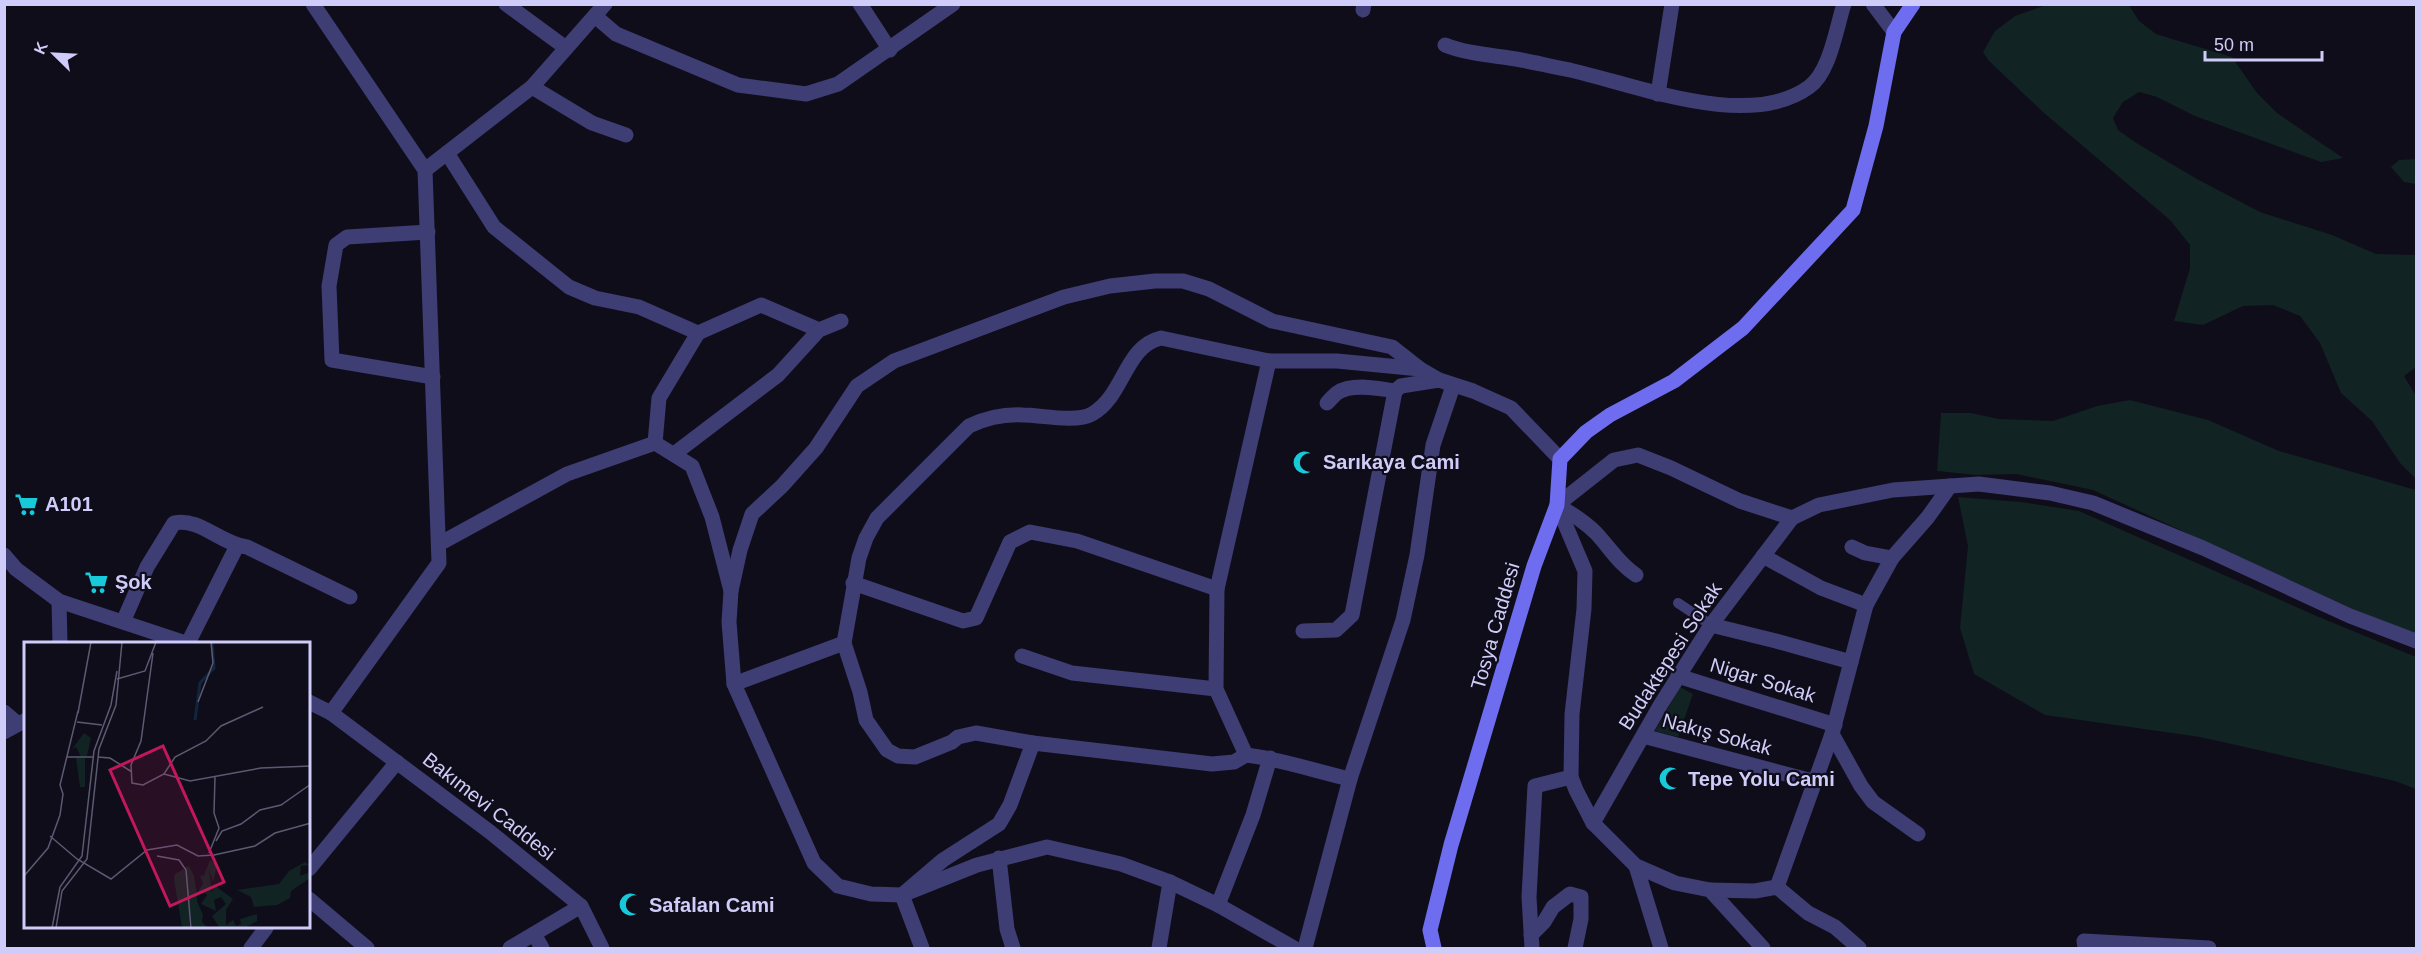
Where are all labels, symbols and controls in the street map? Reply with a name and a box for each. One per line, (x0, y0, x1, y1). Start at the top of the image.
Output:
north arrow (24, 24, 84, 84)
scale bar (2205, 24, 2322, 62)
text: 50 m (2214, 35, 2254, 55)
text: K (31, 39, 51, 57)
mosque icon: Sarıkaya Cami (1292, 449, 1318, 475)
place label: Sarıkaya Cami (1323, 451, 1460, 473)
supermarket icon: A101 (14, 491, 40, 517)
place label: A101 (45, 493, 93, 515)
street label: Tosya Caddesi (1466, 560, 1524, 692)
supermarket icon: Şok (84, 569, 110, 595)
place label: Şok (115, 571, 153, 593)
street label: Budaktepesi Sokak (1614, 577, 1726, 734)
inset map (24, 642, 310, 929)
street label: Nigar Sokak (1708, 654, 1819, 707)
street label: Nakış Sokak (1660, 709, 1775, 759)
street label: Bakımevi Caddesi (419, 748, 559, 864)
mosque icon: Tepe Yolu Cami (1657, 766, 1683, 792)
place label: Tepe Yolu Cami (1688, 768, 1835, 790)
mosque icon: Safalan Cami (618, 892, 644, 918)
place label: Safalan Cami (649, 894, 775, 916)

